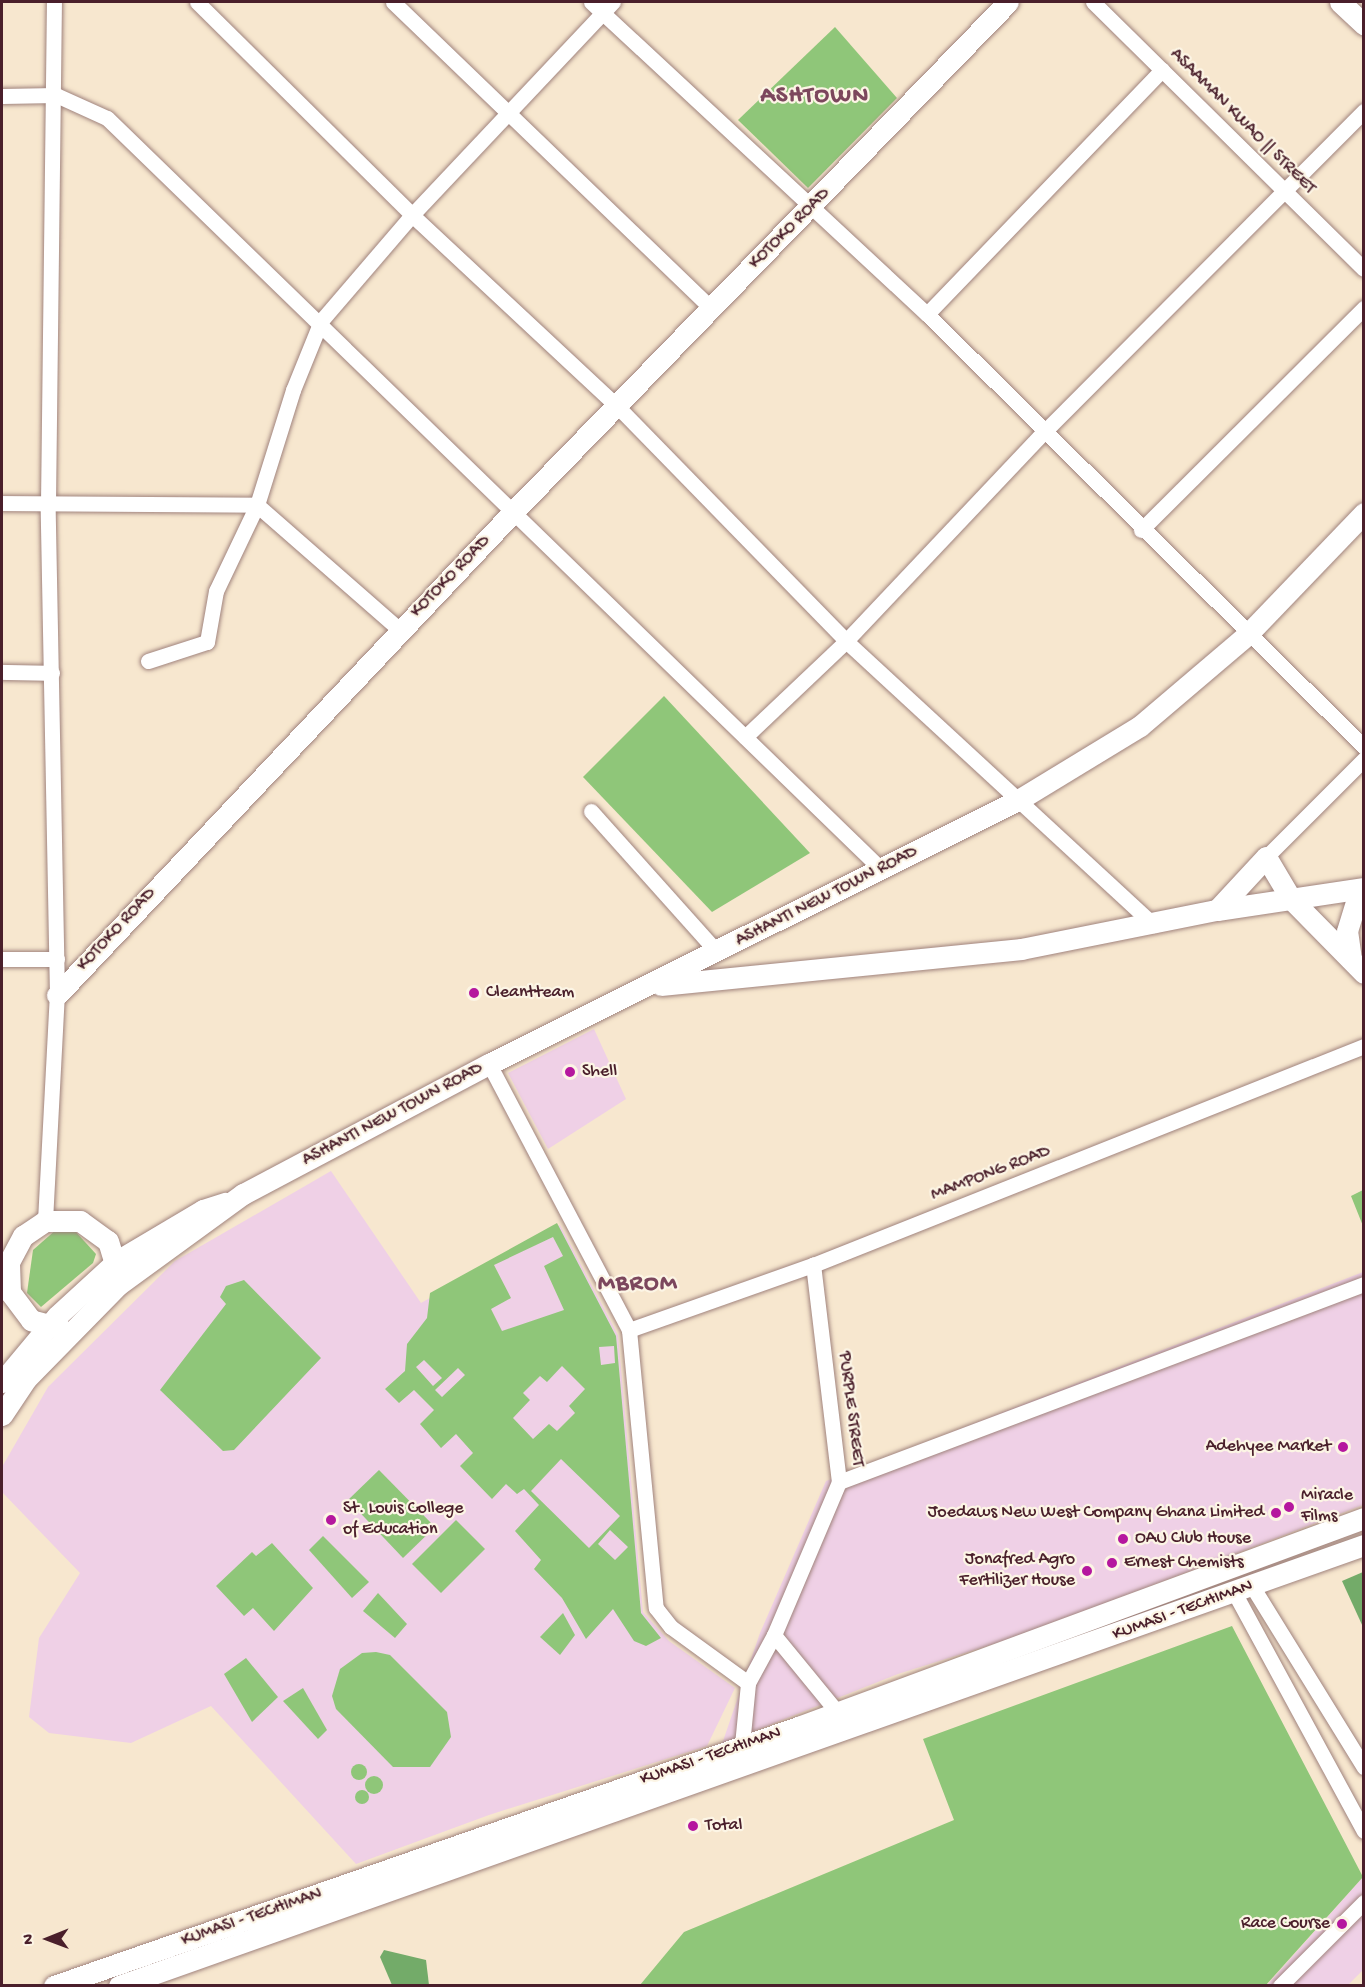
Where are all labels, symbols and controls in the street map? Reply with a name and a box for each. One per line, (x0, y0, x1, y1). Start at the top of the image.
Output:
street label: ASAAMAN KWAO || STREET (1165, 45, 1319, 199)
district label: ASHTOWN (760, 83, 870, 111)
street label: KOTOKO ROAD (745, 184, 835, 274)
street label: KOTOKO ROAD (406, 531, 496, 623)
street label: ASHANTI NEW TOWN ROAD (732, 842, 922, 952)
street label: KOTOKO ROAD (73, 884, 161, 976)
place label: Cleantteam (486, 982, 574, 1004)
marker: Cleantteam (467, 986, 481, 1000)
street label: ASHANTI NEW TOWN ROAD (299, 1058, 487, 1172)
place label: Shell (582, 1061, 617, 1083)
marker: Shell (563, 1065, 577, 1079)
street label: MAMPONG ROAD (928, 1141, 1054, 1207)
district label: MBROM (598, 1271, 678, 1299)
street label: PURPLE STREET (832, 1350, 868, 1468)
place label: Adehyee Market (1206, 1436, 1331, 1458)
marker: Adehyee Market (1336, 1440, 1350, 1454)
place label: Miracle Films (1301, 1486, 1353, 1528)
place label: St. Louis College of Education (343, 1499, 464, 1541)
marker: Miracle Films (1282, 1500, 1296, 1514)
place label: Joedaws New West Company Ghana Limited (928, 1502, 1264, 1524)
marker: Joedaws New West Company Ghana Limited (1269, 1506, 1283, 1520)
marker: St. Louis College of Education (324, 1513, 338, 1527)
place label: OAU Club House (1135, 1528, 1251, 1550)
marker: OAU Club House (1116, 1532, 1130, 1546)
place label: Jonafred Agro Fertilizer House (959, 1550, 1075, 1592)
place label: Ernest Chemists (1124, 1552, 1244, 1574)
marker: Ernest Chemists (1105, 1556, 1119, 1570)
marker: Jonafred Agro Fertilizer House (1080, 1564, 1094, 1578)
street label: KUMASI - TECHIMAN (1110, 1576, 1256, 1646)
street label: KUMASI - TECHIMAN (638, 1723, 784, 1791)
place label: Total (705, 1815, 743, 1837)
marker: Total (686, 1819, 700, 1833)
street label: KUMASI - TECHIMAN (179, 1884, 325, 1952)
north arrow (18, 1909, 78, 1969)
place label: Race Course (1241, 1913, 1330, 1935)
marker: Race Course (1335, 1917, 1349, 1931)
text: N (20, 1934, 39, 1945)

